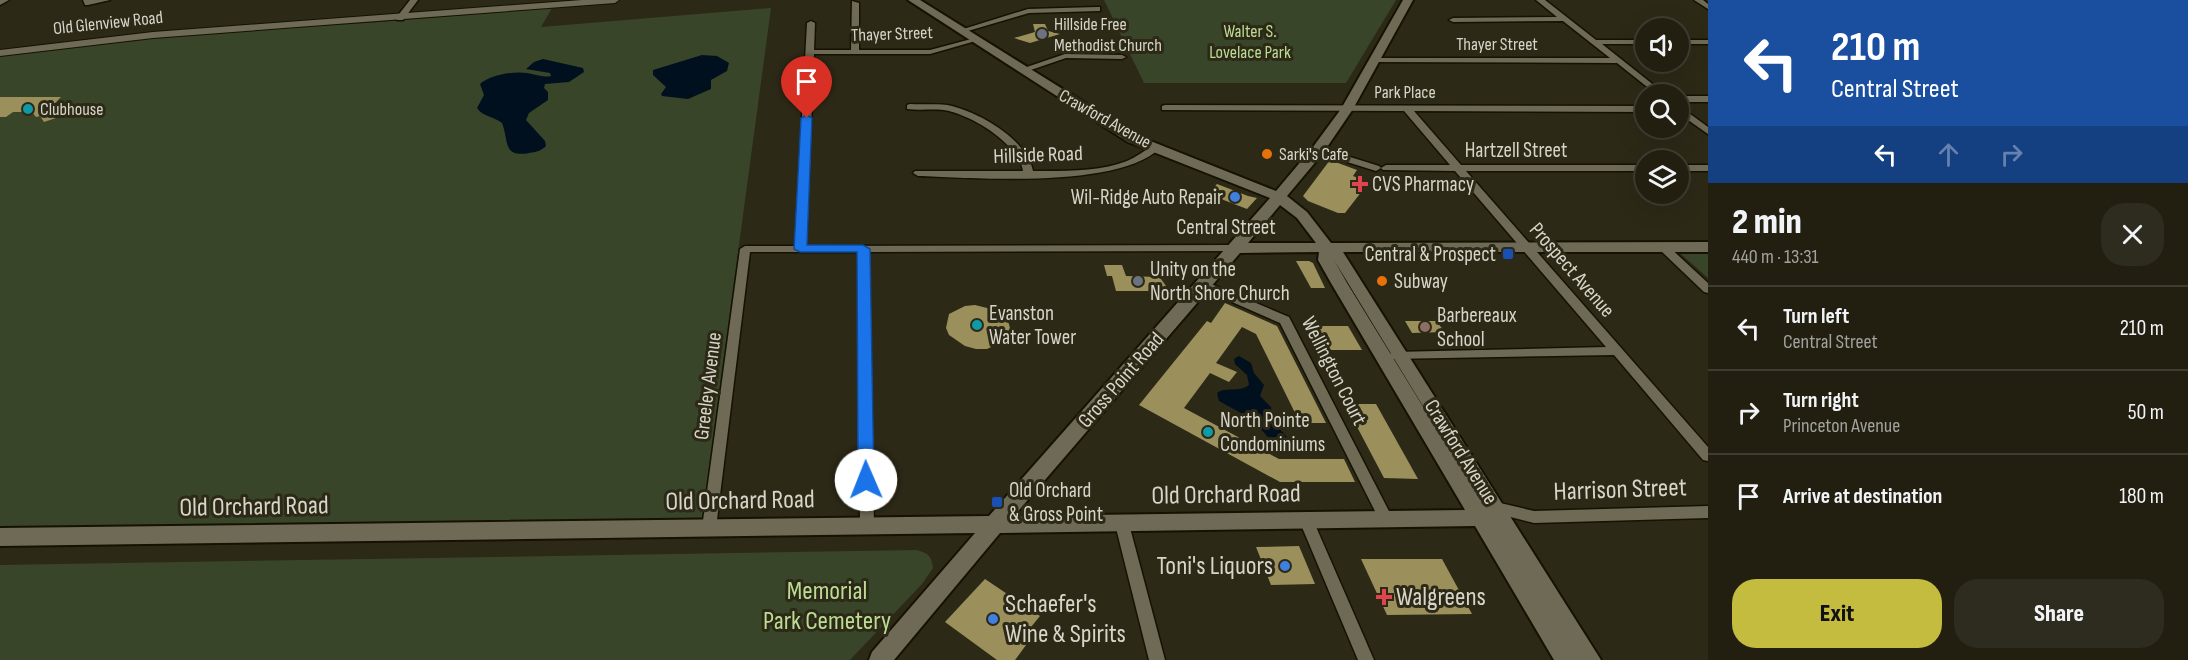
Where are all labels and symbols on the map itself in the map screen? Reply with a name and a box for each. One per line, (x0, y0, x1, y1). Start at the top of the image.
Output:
street label: Old Glenview Road (52, 7, 164, 39)
place label: Hillside Free Methodist Church (1054, 14, 1162, 56)
park label: Walter S. Lovelace Park (1209, 21, 1291, 63)
street label: Thayer Street (851, 22, 934, 46)
marker: Hillside Free Methodist Church (1035, 27, 1049, 41)
street label: Thayer Street (1456, 34, 1538, 55)
pin (781, 56, 832, 118)
street label: Park Place (1374, 82, 1436, 103)
street label: Crawford Avenue (1055, 85, 1155, 153)
place label: Clubhouse (40, 99, 103, 120)
marker: Clubhouse (21, 102, 35, 116)
street label: Hartzell Street (1465, 138, 1567, 163)
street label: Hillside Road (993, 141, 1083, 169)
place label: Sarki's Cafe (1279, 144, 1349, 165)
marker: Sarki's Cafe (1260, 147, 1274, 161)
place label: CVS Pharmacy (1372, 172, 1474, 197)
marker: CVS Pharmacy (1353, 177, 1367, 191)
place label: Wil-Ridge Auto Repair (1071, 185, 1223, 210)
marker: Wil-Ridge Auto Repair (1228, 190, 1242, 204)
street label: Central Street (1176, 215, 1276, 240)
street label: Prospect Avenue (1524, 218, 1620, 322)
place label: Central & Prospect (1364, 242, 1496, 267)
marker: Central & Prospect (1501, 247, 1515, 261)
place label: Unity on the North Shore Church (1150, 257, 1290, 306)
place label: Subway (1394, 269, 1448, 294)
marker: Unity on the North Shore Church (1131, 274, 1145, 288)
marker: Subway (1375, 274, 1389, 288)
place label: Evanston Water Tower (989, 301, 1076, 350)
place label: Barbereaux School (1437, 303, 1517, 352)
street label: Wellington Court (1296, 312, 1372, 430)
marker: Evanston Water Tower (970, 318, 984, 332)
marker: Barbereaux School (1418, 320, 1432, 334)
street label: Gross Point Road (1073, 327, 1169, 433)
street label: Greeley Avenue (689, 331, 727, 441)
street label: Crawford Avenue (1419, 395, 1503, 509)
place label: North Pointe Condominiums (1220, 408, 1325, 457)
marker: North Pointe Condominiums (1201, 425, 1215, 439)
position arrow (834, 448, 898, 512)
street label: Harrison Street (1553, 472, 1687, 508)
place label: Old Orchard & Gross Point (1009, 478, 1103, 527)
street label: Old Orchard Road (1151, 478, 1301, 512)
street label: Old Orchard Road (665, 484, 815, 518)
street label: Old Orchard Road (179, 490, 329, 524)
marker: Old Orchard & Gross Point (990, 495, 1004, 509)
place label: Toni's Liquors (1157, 551, 1273, 582)
marker: Toni's Liquors (1278, 559, 1292, 573)
park label: Memorial Park Cemetery (763, 576, 891, 637)
place label: Walgreens (1396, 582, 1486, 613)
place label: Schaefer's Wine & Spirits (1005, 589, 1126, 650)
marker: Walgreens (1377, 590, 1391, 604)
marker: Schaefer's Wine & Spirits (986, 612, 1000, 626)

